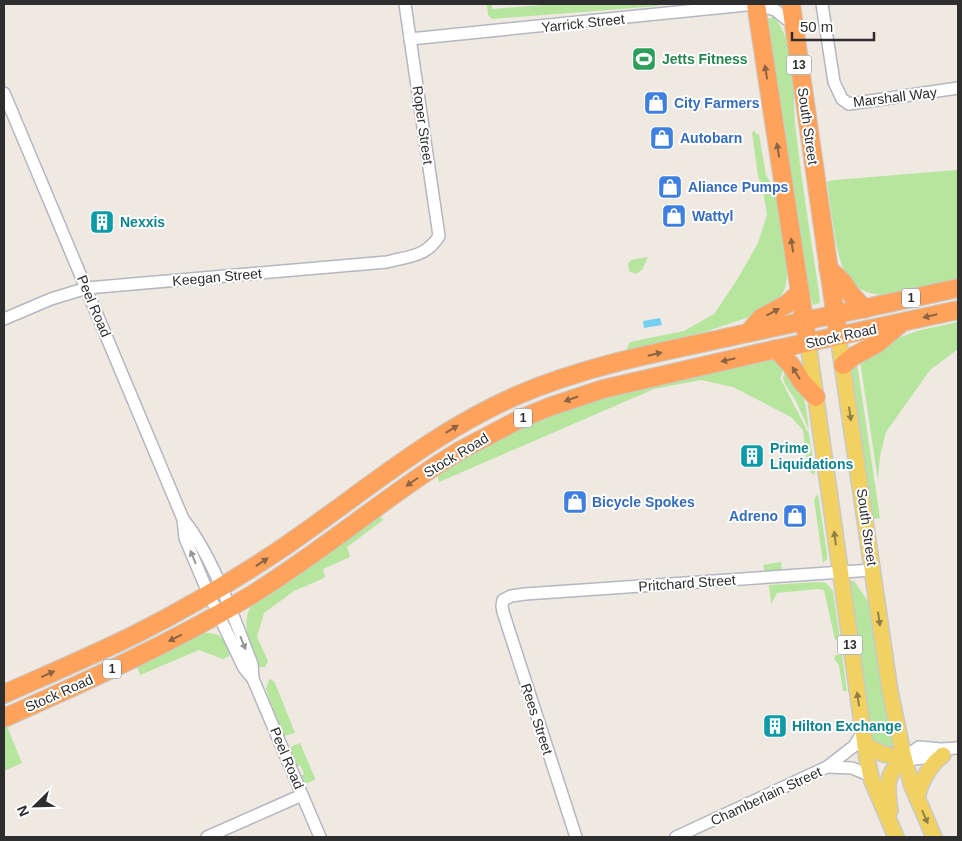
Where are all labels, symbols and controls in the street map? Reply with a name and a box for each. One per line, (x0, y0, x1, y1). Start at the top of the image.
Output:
scale bar (792, 10, 874, 42)
street label: Yarrick Street (541, 11, 626, 35)
text: 50 m (800, 18, 833, 35)
sports icon: Jetts Fitness (631, 46, 657, 72)
place label: Jetts Fitness (662, 51, 748, 67)
road number: 13 (786, 56, 812, 74)
one-way arrow (762, 64, 770, 80)
street label: Marshall Way (852, 84, 938, 110)
street label: Roper Street (410, 85, 436, 166)
street label: South Street (795, 86, 821, 166)
shop icon: City Farmers (643, 90, 669, 116)
place label: City Farmers (674, 95, 760, 111)
shop icon: Autobarn (649, 125, 675, 151)
place label: Autobarn (680, 130, 742, 146)
one-way arrow (773, 141, 781, 157)
shop icon: Aliance Pumps (657, 174, 683, 200)
place label: Aliance Pumps (688, 179, 789, 195)
shop icon: Wattyl (661, 203, 687, 229)
place label: Wattyl (692, 208, 733, 224)
building icon: Nexxis (89, 209, 115, 235)
place label: Nexxis (120, 214, 165, 230)
one-way arrow (788, 236, 796, 252)
street label: Keegan Street (172, 265, 262, 289)
street label: Peel Road (74, 273, 114, 339)
road number: 1 (902, 288, 920, 308)
one-way arrow (766, 307, 780, 316)
one-way arrow (922, 312, 938, 320)
street label: Stock Road (804, 321, 878, 351)
one-way arrow (647, 350, 662, 358)
one-way arrow (721, 356, 736, 364)
one-way arrow (792, 366, 801, 379)
one-way arrow (563, 395, 578, 403)
one-way arrow (846, 406, 854, 422)
road number: 1 (514, 408, 532, 428)
one-way arrow (445, 424, 458, 433)
street label: Stock Road (421, 430, 491, 480)
place label: Prime Liquidations (770, 440, 853, 472)
building icon: Prime Liquidations (739, 443, 765, 469)
one-way arrow (405, 477, 419, 487)
street label: South Street (854, 487, 880, 567)
shop icon: Bicycle Spokes (562, 489, 588, 515)
place label: Bicycle Spokes (592, 494, 695, 510)
shop icon: Adreno (782, 503, 808, 529)
place label: Adreno (729, 508, 778, 524)
one-way arrow (831, 530, 839, 546)
one-way arrow (189, 550, 196, 565)
one-way arrow (255, 557, 268, 567)
street label: Pritchard Street (638, 572, 736, 594)
one-way arrow (876, 611, 884, 627)
one-way arrow (168, 634, 182, 642)
one-way arrow (240, 636, 248, 650)
road number: 13 (838, 636, 862, 654)
road number: 1 (103, 660, 121, 679)
one-way arrow (41, 670, 55, 678)
street label: Stock Road (23, 671, 95, 715)
street label: Rees Street (518, 681, 556, 757)
one-way arrow (854, 691, 862, 707)
building icon: Hilton Exchange (762, 713, 788, 739)
place label: Hilton Exchange (792, 718, 902, 734)
street label: Peel Road (267, 725, 307, 791)
street label: Chamberlain Street (708, 763, 824, 829)
north arrow (10, 781, 60, 831)
text: N (14, 803, 32, 819)
one-way arrow (922, 810, 930, 825)

